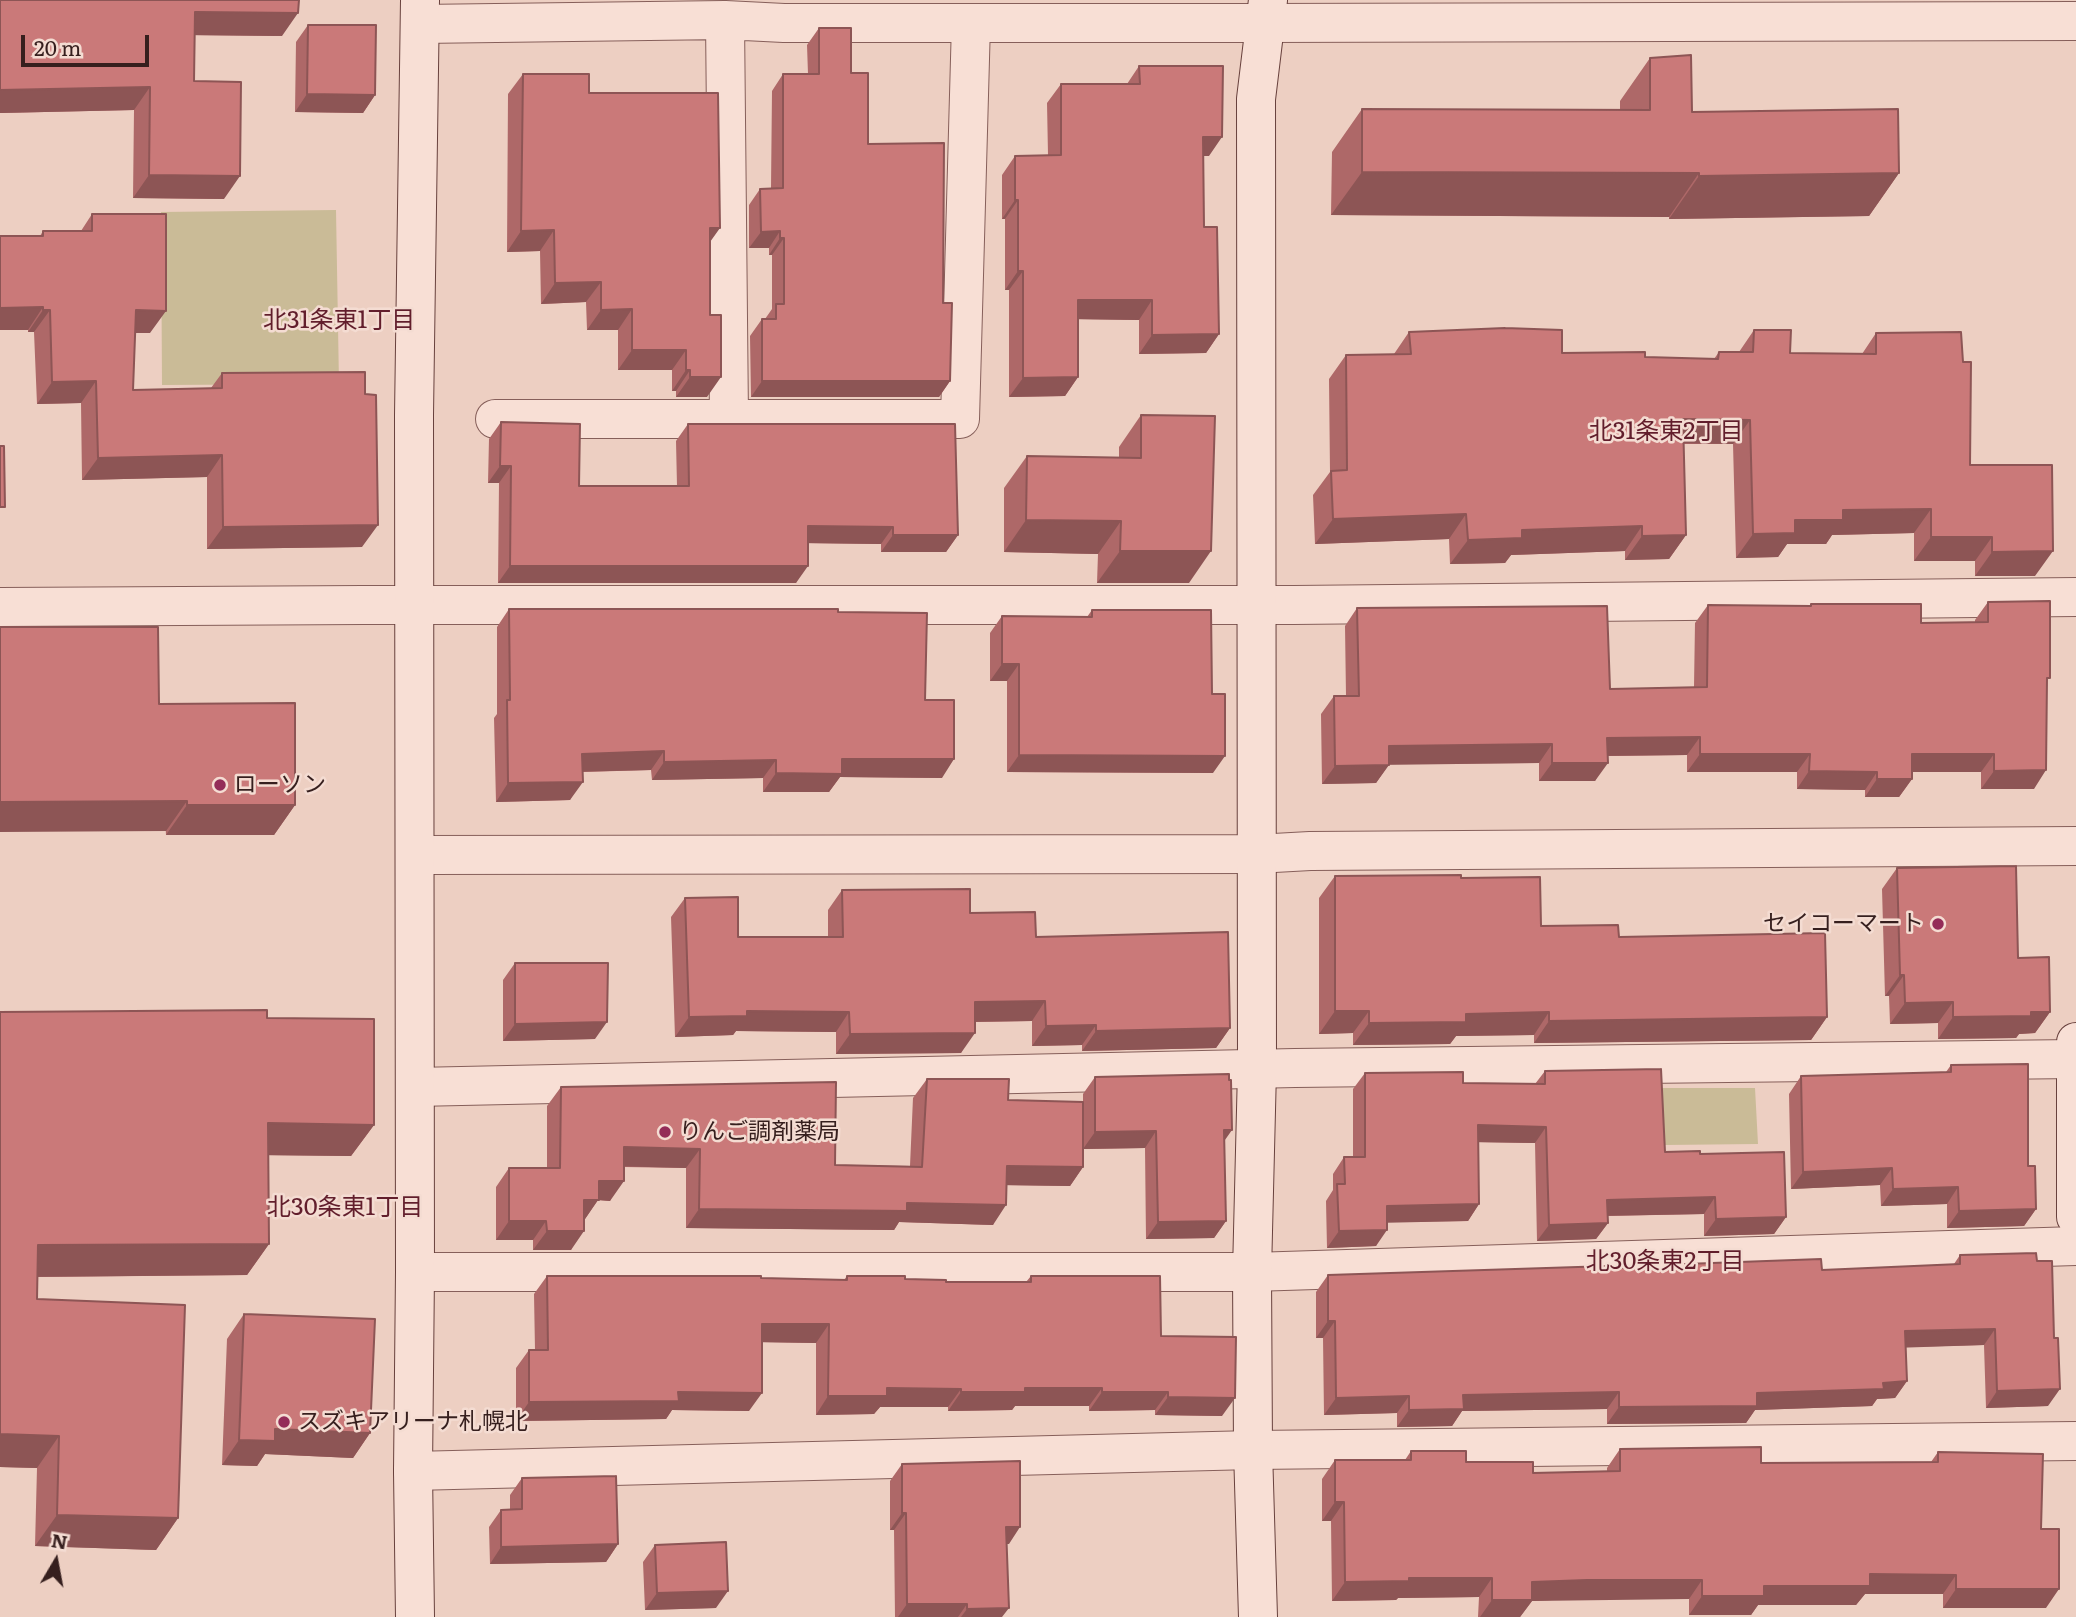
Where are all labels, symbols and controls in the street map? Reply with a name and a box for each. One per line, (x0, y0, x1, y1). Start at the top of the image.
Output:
scale bar (24, 21, 152, 65)
text: 20 m (34, 31, 81, 62)
district label: 北31条東1丁目 (263, 307, 415, 335)
district label: 北31条東2丁目 (1589, 418, 1743, 446)
place label: ローソン (234, 771, 326, 799)
marker: ローソン (212, 777, 228, 793)
place label: セイコーマート (1763, 910, 1924, 938)
marker: セイコーマート (1930, 916, 1946, 932)
place label: りんご調剤薬局 (679, 1118, 840, 1146)
marker: りんご調剤薬局 (657, 1124, 673, 1140)
district label: 北30条東1丁目 (267, 1194, 423, 1222)
district label: 北30条東2丁目 (1585, 1248, 1745, 1276)
place label: スズキアリーナ札幌北 (298, 1408, 528, 1436)
marker: スズキアリーナ札幌北 (276, 1414, 292, 1430)
text: N (49, 1525, 70, 1555)
north arrow (21, 1526, 91, 1596)

